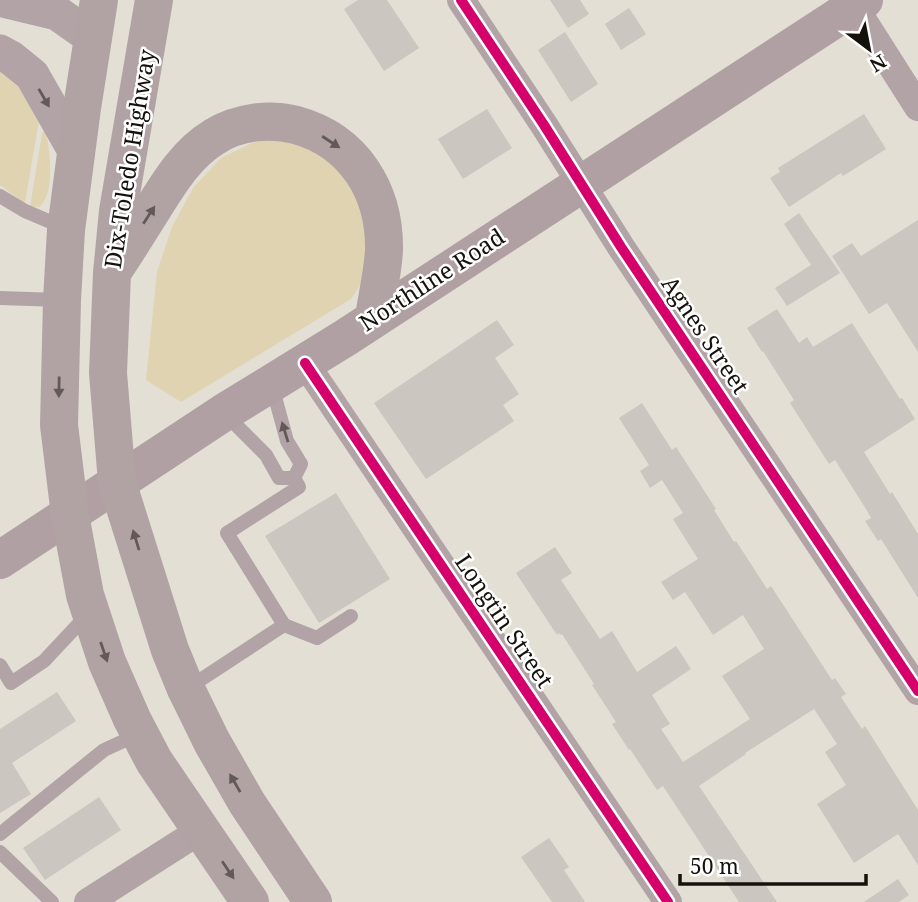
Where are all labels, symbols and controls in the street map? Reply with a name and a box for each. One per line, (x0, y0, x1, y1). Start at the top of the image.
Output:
north arrow (834, 14, 904, 84)
street label: Dix-Toledo Highway (96, 47, 162, 271)
text: N (865, 48, 891, 78)
one-way arrow (38, 88, 51, 107)
one-way arrow (322, 135, 341, 148)
one-way arrow (142, 206, 155, 225)
street label: Northline Road (353, 220, 510, 338)
street label: Agnes Street (655, 269, 757, 400)
one-way arrow (54, 376, 65, 398)
one-way arrow (279, 422, 290, 443)
one-way arrow (130, 529, 140, 550)
street label: Longtin Street (448, 547, 561, 694)
one-way arrow (99, 642, 110, 663)
one-way arrow (229, 774, 241, 793)
scale bar (680, 842, 866, 886)
text: 50 m (690, 852, 739, 880)
one-way arrow (222, 860, 235, 880)

